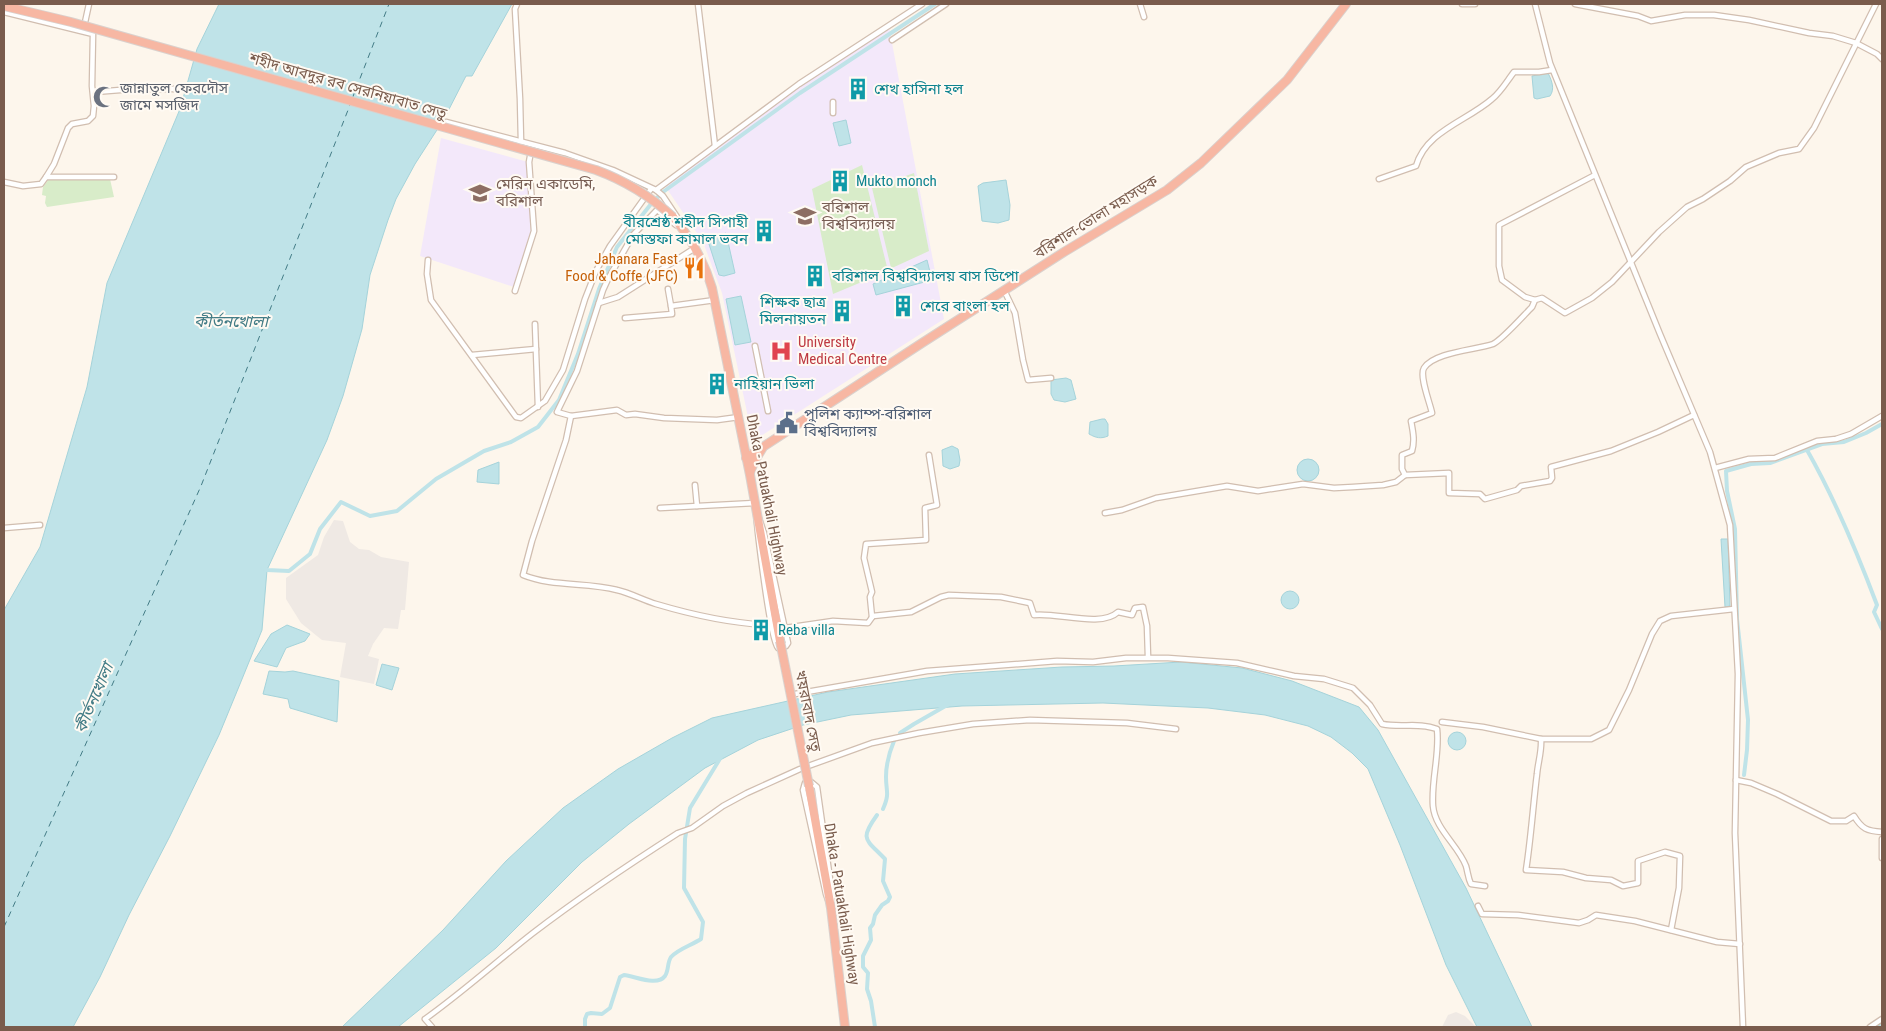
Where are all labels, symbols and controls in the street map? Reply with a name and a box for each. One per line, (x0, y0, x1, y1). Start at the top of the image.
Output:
street label: শহীদ আবদুর রব সেরনিয়াবাত সেতু (246, 49, 449, 123)
building icon: শেখ হাসিনা হল (845, 76, 871, 102)
place label: জান্নাতুল ফেরদৌস জামে মসজিদ (119, 79, 229, 114)
place label: শেখ হাসিনা হল (874, 80, 964, 98)
mosque icon: জান্নাতুল ফেরদৌস জামে মসজিদ (91, 84, 117, 110)
building icon: Mukto monch (827, 168, 853, 194)
street label: বরিশাল-ভোলা মহাসড়ক (1030, 171, 1162, 263)
place label: Mukto monch (856, 172, 937, 190)
place label: মেরিন একাডেমি, বরিশাল (495, 175, 595, 210)
school or university icon: মেরিন একাডেমি, বরিশাল (467, 180, 493, 206)
place label: বরিশাল বিশ্ববিদ্যালয় (821, 198, 895, 233)
school or university icon: বরিশাল বিশ্ববিদ্যালয় (792, 203, 818, 229)
place label: বীরশ্রেষ্ঠ শহীদ সিপাহী মোস্তফা কামাল ভবন (622, 213, 749, 248)
building icon: বীরশ্রেষ্ঠ শহীদ সিপাহী মোস্তফা কামাল ভবন (751, 218, 777, 244)
place label: Jahanara Fast Food & Coffe (JFC) (565, 250, 678, 285)
restaurant icon: Jahanara Fast Food & Coffe (JFC) (681, 255, 707, 281)
building icon: বরিশাল বিশ্ববিদ্যালয় বাস ডিপো (802, 263, 828, 289)
place label: বরিশাল বিশ্ববিদ্যালয় বাস ডিপো (831, 267, 1020, 285)
place label: শিক্ষক ছাত্র মিলনায়তন (759, 293, 827, 328)
building icon: শেরে বাংলা হল (890, 293, 916, 319)
place label: শেরে বাংলা হল (920, 297, 1011, 315)
building icon: শিক্ষক ছাত্র মিলনায়তন (829, 298, 855, 324)
water label: কীর্তনখোলা (194, 312, 271, 331)
place label: University Medical Centre (798, 333, 887, 368)
hospital icon: University Medical Centre (768, 338, 794, 364)
building icon: নাহিয়ান ভিলা (704, 371, 730, 397)
place label: নাহিয়ান ভিলা (733, 375, 815, 393)
place label: পুলিশ ক্যাম্প-বরিশাল বিশ্ববিদ্যালয় (803, 405, 933, 440)
public building icon: পুলিশ ক্যাম্প-বরিশাল বিশ্ববিদ্যালয় (774, 410, 800, 436)
street label: Dhaka - Patuakhali Highway (743, 413, 791, 577)
building icon: Reba villa (748, 617, 774, 643)
place label: Reba villa (778, 621, 835, 639)
water label: কীর্তনখোলা (71, 658, 118, 736)
street label: খয়রাবাদ সেতু (791, 669, 825, 754)
street label: Dhaka - Patuakhali Highway (820, 822, 864, 986)

